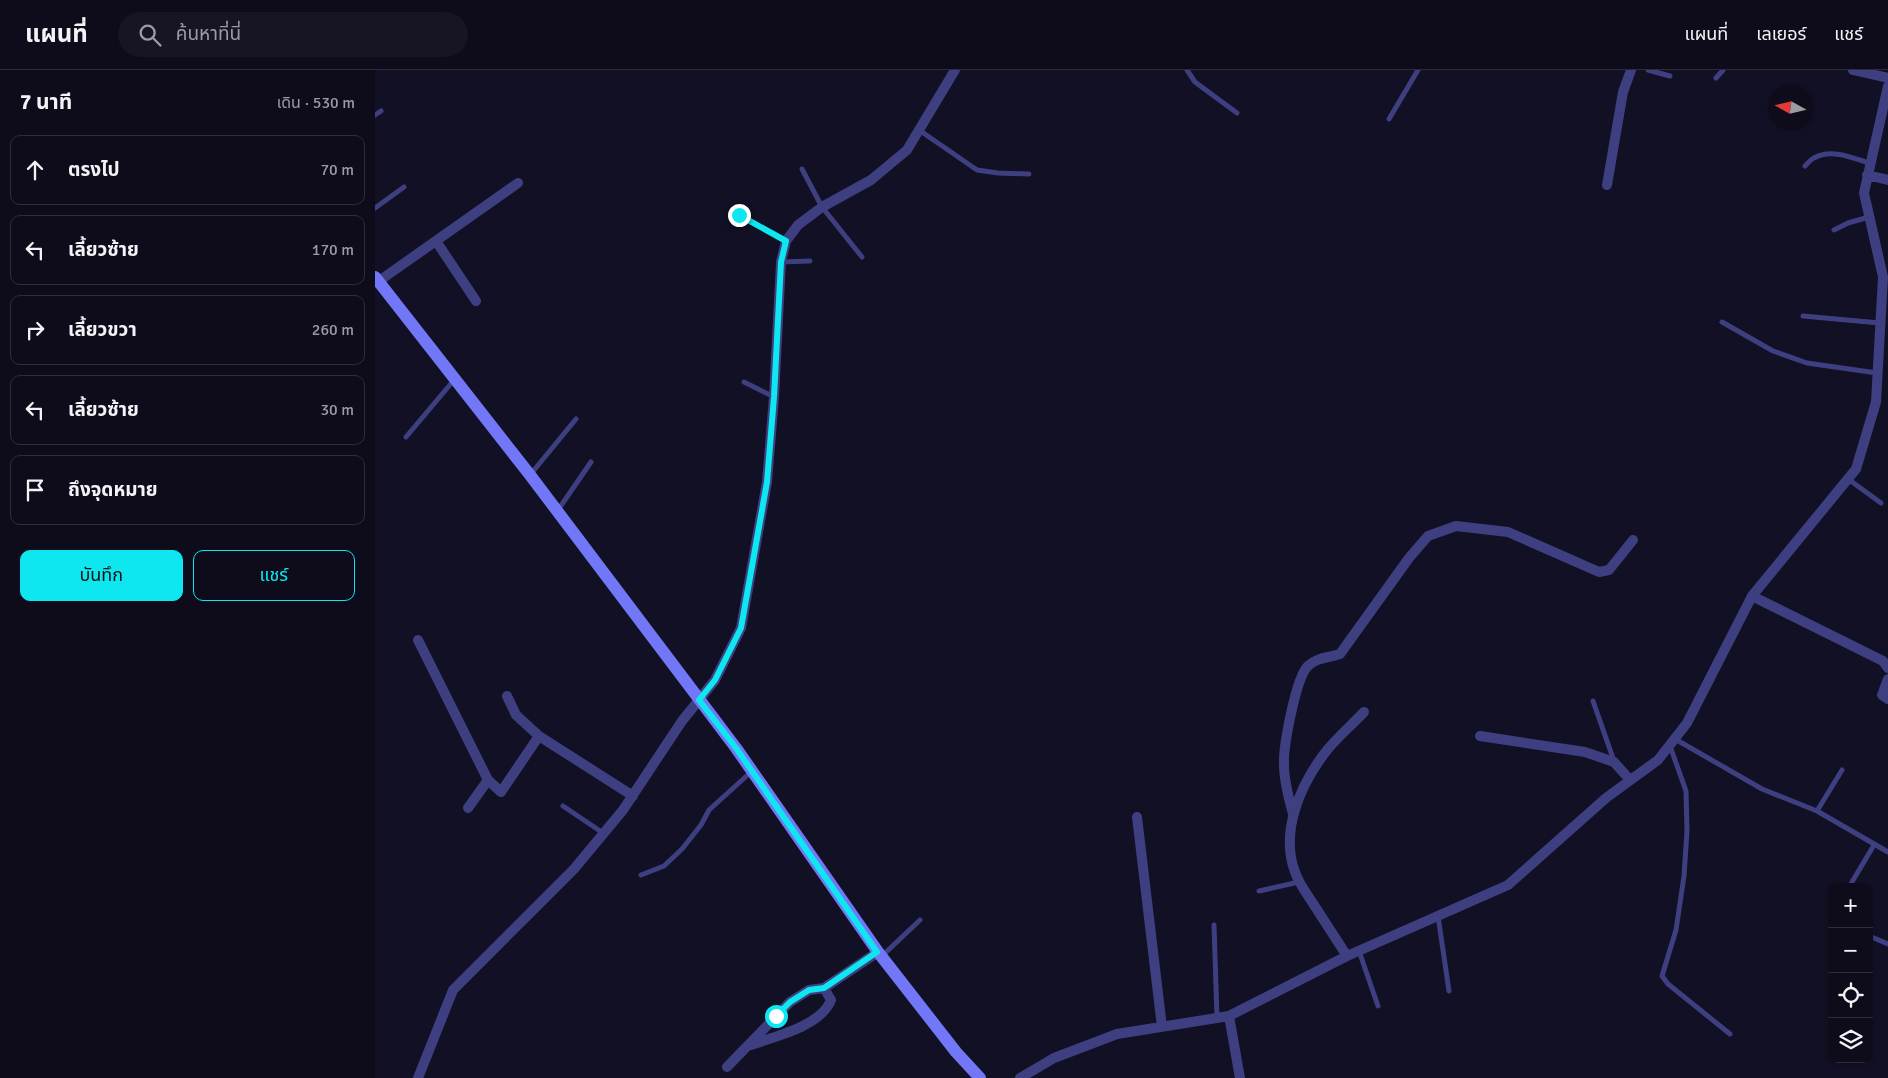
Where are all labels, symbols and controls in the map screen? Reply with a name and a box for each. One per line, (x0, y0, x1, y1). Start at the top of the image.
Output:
search box (118, 12, 468, 57)
text: แผนที่ (25, 19, 88, 49)
icon: search (136, 21, 164, 49)
text: ค้นหาที่นี่ (176, 22, 241, 46)
text: แผนที่ (1684, 23, 1728, 45)
text: เลเยอร์ (1756, 23, 1806, 45)
text: แชร์ (1834, 23, 1863, 45)
north arrow (1768, 85, 1813, 130)
text: 7 นาที (20, 89, 72, 115)
text: เดิน · 530 m (277, 93, 355, 113)
icon: ahead (21, 156, 49, 184)
text: ตรงไป (68, 158, 120, 182)
text: 70 m (320, 160, 354, 180)
route end (728, 204, 751, 227)
icon: left (21, 236, 49, 264)
text: เลี้ยวซ้าย (68, 238, 139, 262)
text: 170 m (312, 240, 354, 260)
icon: right (21, 316, 49, 344)
text: เลี้ยวขวา (68, 318, 137, 342)
text: 260 m (312, 320, 354, 340)
icon: left (21, 396, 49, 424)
text: เลี้ยวซ้าย (68, 398, 139, 422)
text: 30 m (320, 400, 354, 420)
icon: arrive (21, 476, 49, 504)
text: ถึงจุดหมาย (68, 478, 158, 502)
button: บันทึก (20, 550, 183, 601)
button: แชร์ (193, 550, 355, 601)
map controls (1828, 883, 1873, 1063)
button: + (1828, 883, 1873, 928)
button: − (1828, 928, 1873, 973)
button: locate (1828, 973, 1873, 1018)
route start (765, 1005, 788, 1028)
button: layers (1828, 1018, 1873, 1063)

